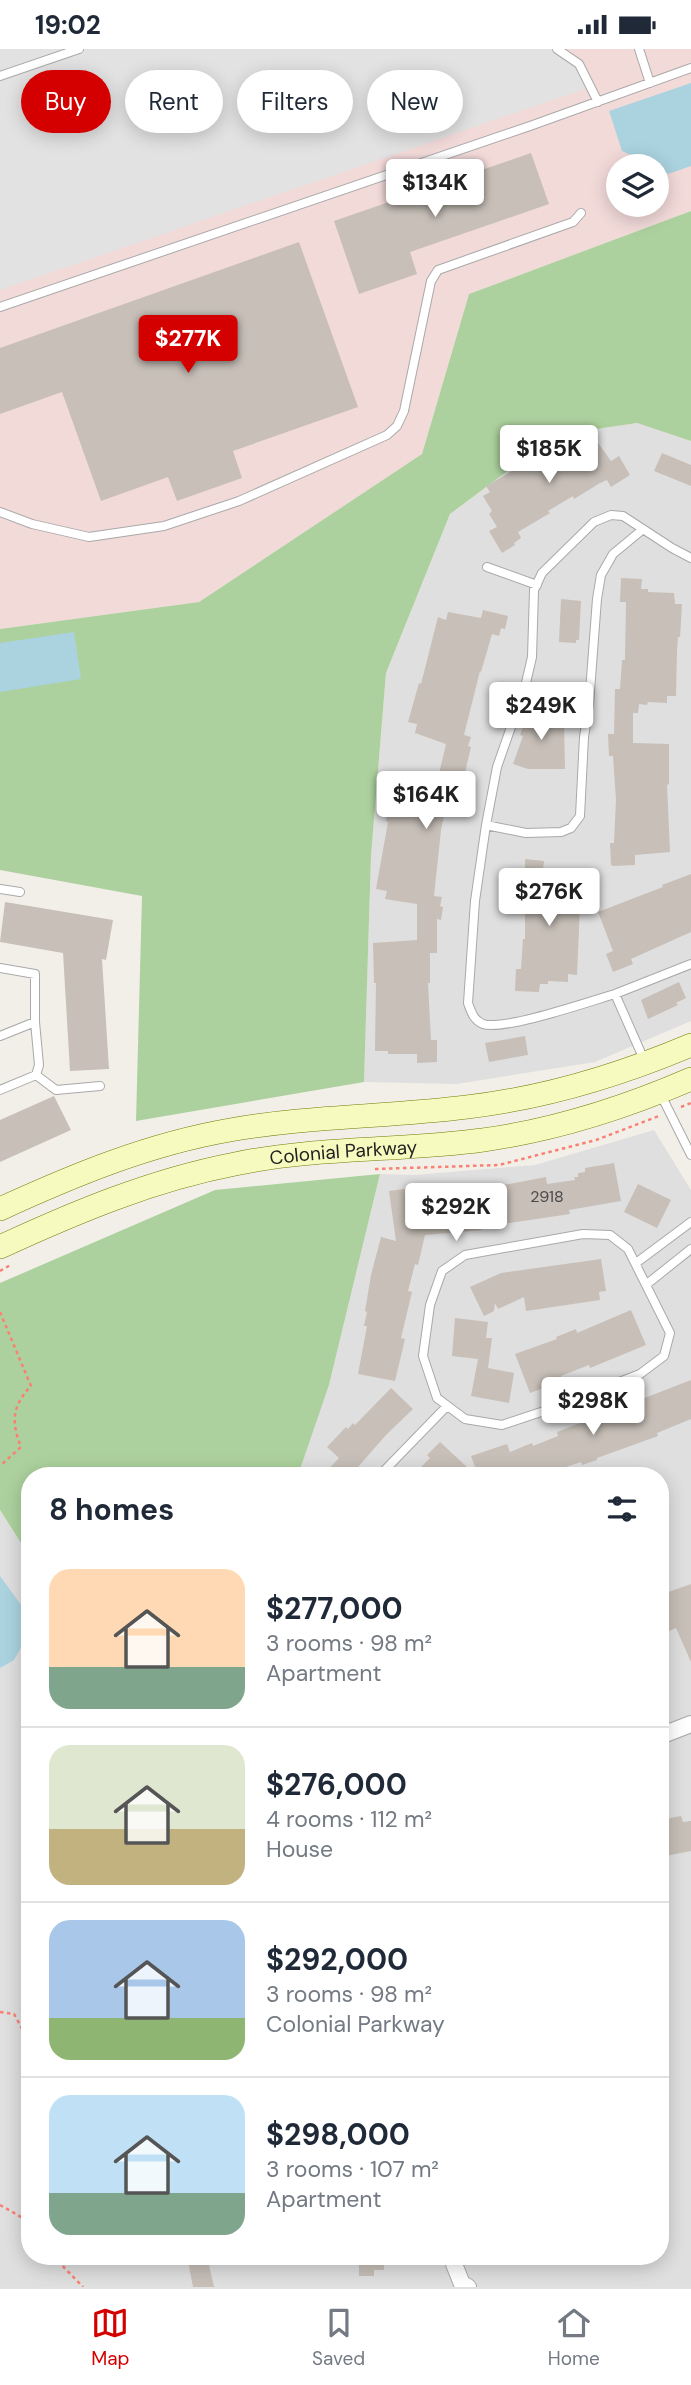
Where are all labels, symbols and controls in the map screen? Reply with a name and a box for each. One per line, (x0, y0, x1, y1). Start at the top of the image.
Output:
text: 19:02 (35, 8, 101, 42)
chip: Buy (21, 70, 111, 133)
chip: Rent (125, 70, 223, 133)
chip: Filters (237, 70, 353, 133)
chip: New (367, 70, 463, 133)
map controls (606, 154, 669, 217)
button: layers (606, 154, 669, 217)
pin: $134K (386, 159, 484, 219)
text: $134K (402, 167, 468, 197)
pin: $277K (139, 315, 237, 375)
text: $277K (155, 323, 221, 353)
pin: $185K (500, 425, 598, 485)
text: $185K (516, 433, 582, 463)
pin: $249K (492, 683, 590, 742)
text: $249K (505, 690, 577, 720)
pin: $164K (377, 771, 475, 831)
text: $164K (393, 779, 459, 809)
pin: $276K (500, 869, 598, 928)
text: $276K (515, 876, 583, 906)
street label: Colonial Parkway (268, 1134, 418, 1171)
pin: $292K (407, 1183, 505, 1243)
house number: 2918 (530, 1186, 564, 1207)
text: $292K (421, 1191, 491, 1221)
pin: $298K (544, 1377, 642, 1437)
text: $298K (557, 1385, 629, 1415)
text: 8 homes (49, 1490, 174, 1529)
icon: filters (603, 1490, 641, 1528)
text: $277,000 (266, 1589, 403, 1628)
icon: home (105, 1597, 189, 1681)
text: 3 rooms · 98 m² (266, 1628, 432, 1658)
text: Apartment (266, 1658, 381, 1688)
text: $276,000 (266, 1765, 407, 1804)
icon: home (105, 1773, 189, 1857)
text: 4 rooms · 112 m² (266, 1804, 432, 1834)
text: House (266, 1834, 333, 1864)
text: $292,000 (266, 1940, 408, 1979)
icon: home (105, 1948, 189, 2032)
text: 3 rooms · 98 m² (266, 1979, 432, 2009)
text: Colonial Parkway (266, 2009, 445, 2039)
text: $298,000 (266, 2115, 410, 2154)
icon: home (105, 2123, 189, 2207)
text: 3 rooms · 107 m² (266, 2154, 439, 2184)
text: Apartment (266, 2184, 381, 2214)
tab: Map (91, 2304, 129, 2371)
tab: Saved (312, 2304, 365, 2371)
tab: Home (548, 2304, 600, 2371)

